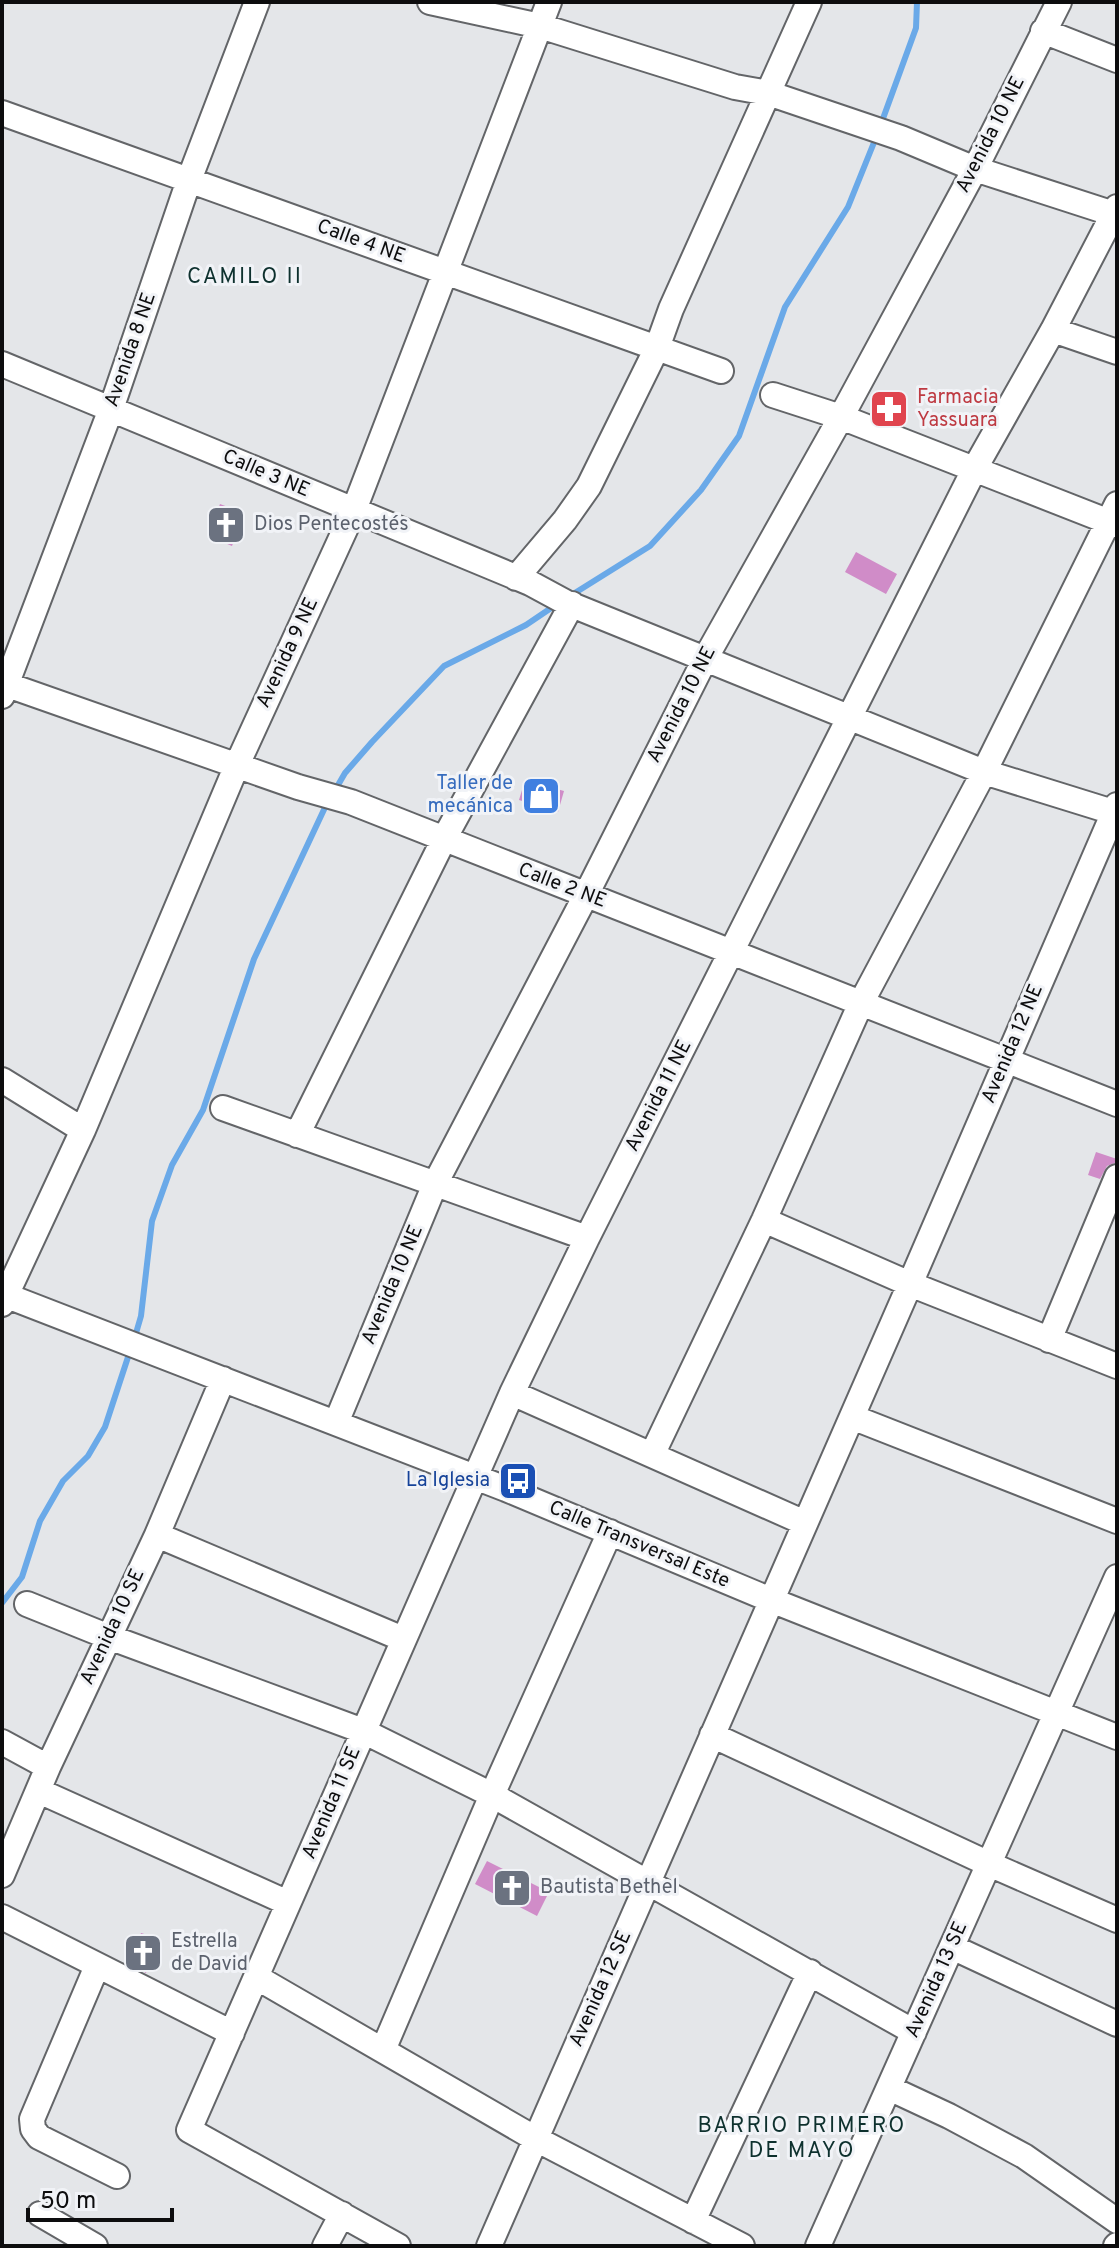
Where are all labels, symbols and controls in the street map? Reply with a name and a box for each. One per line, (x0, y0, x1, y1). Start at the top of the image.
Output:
street label: Avenida 10 NE (950, 72, 1032, 198)
street label: Calle 4 NE (313, 214, 409, 270)
district label: CAMILO II (187, 264, 303, 291)
street label: Avenida 8 NE (99, 289, 163, 411)
place label: Farmacia Yassuara (917, 385, 999, 434)
pharmacy icon: Farmacia Yassuara (868, 388, 910, 430)
street label: Calle 3 NE (218, 444, 314, 504)
church icon: Dios Pentecostés (205, 504, 247, 546)
place label: Dios Pentecostés (254, 512, 409, 538)
street label: Avenida 9 NE (251, 593, 325, 713)
street label: Avenida 10 NE (641, 642, 723, 768)
place label: Taller de mecánica (427, 771, 513, 820)
shop icon: Taller de mecánica (520, 775, 562, 817)
street label: Calle 2 NE (514, 857, 610, 915)
street label: Avenida 12 NE (976, 980, 1050, 1108)
street label: Avenida 11 NE (620, 1036, 698, 1156)
street label: Avenida 10 NE (356, 1221, 430, 1349)
bus stop icon: La Iglesia (497, 1460, 539, 1502)
place label: La Iglesia (406, 1468, 490, 1494)
street label: Calle Transversal Este (545, 1495, 733, 1595)
street label: Avenida 10 SE (75, 1565, 151, 1689)
street label: Avenida 11 SE (297, 1743, 367, 1863)
church icon: Bautista Bethel (491, 1867, 533, 1909)
place label: Bautista Bethel (540, 1875, 678, 1901)
street label: Avenida 13 SE (900, 1918, 974, 2042)
street label: Avenida 12 SE (564, 1927, 638, 2051)
place label: Estrella de David (171, 1929, 248, 1978)
church icon: Estrella de David (122, 1932, 164, 1974)
district label: BARRIO PRIMERO DE MAYO (698, 2113, 906, 2165)
scale bar (28, 2172, 172, 2222)
text: 50 m (40, 2187, 96, 2217)

